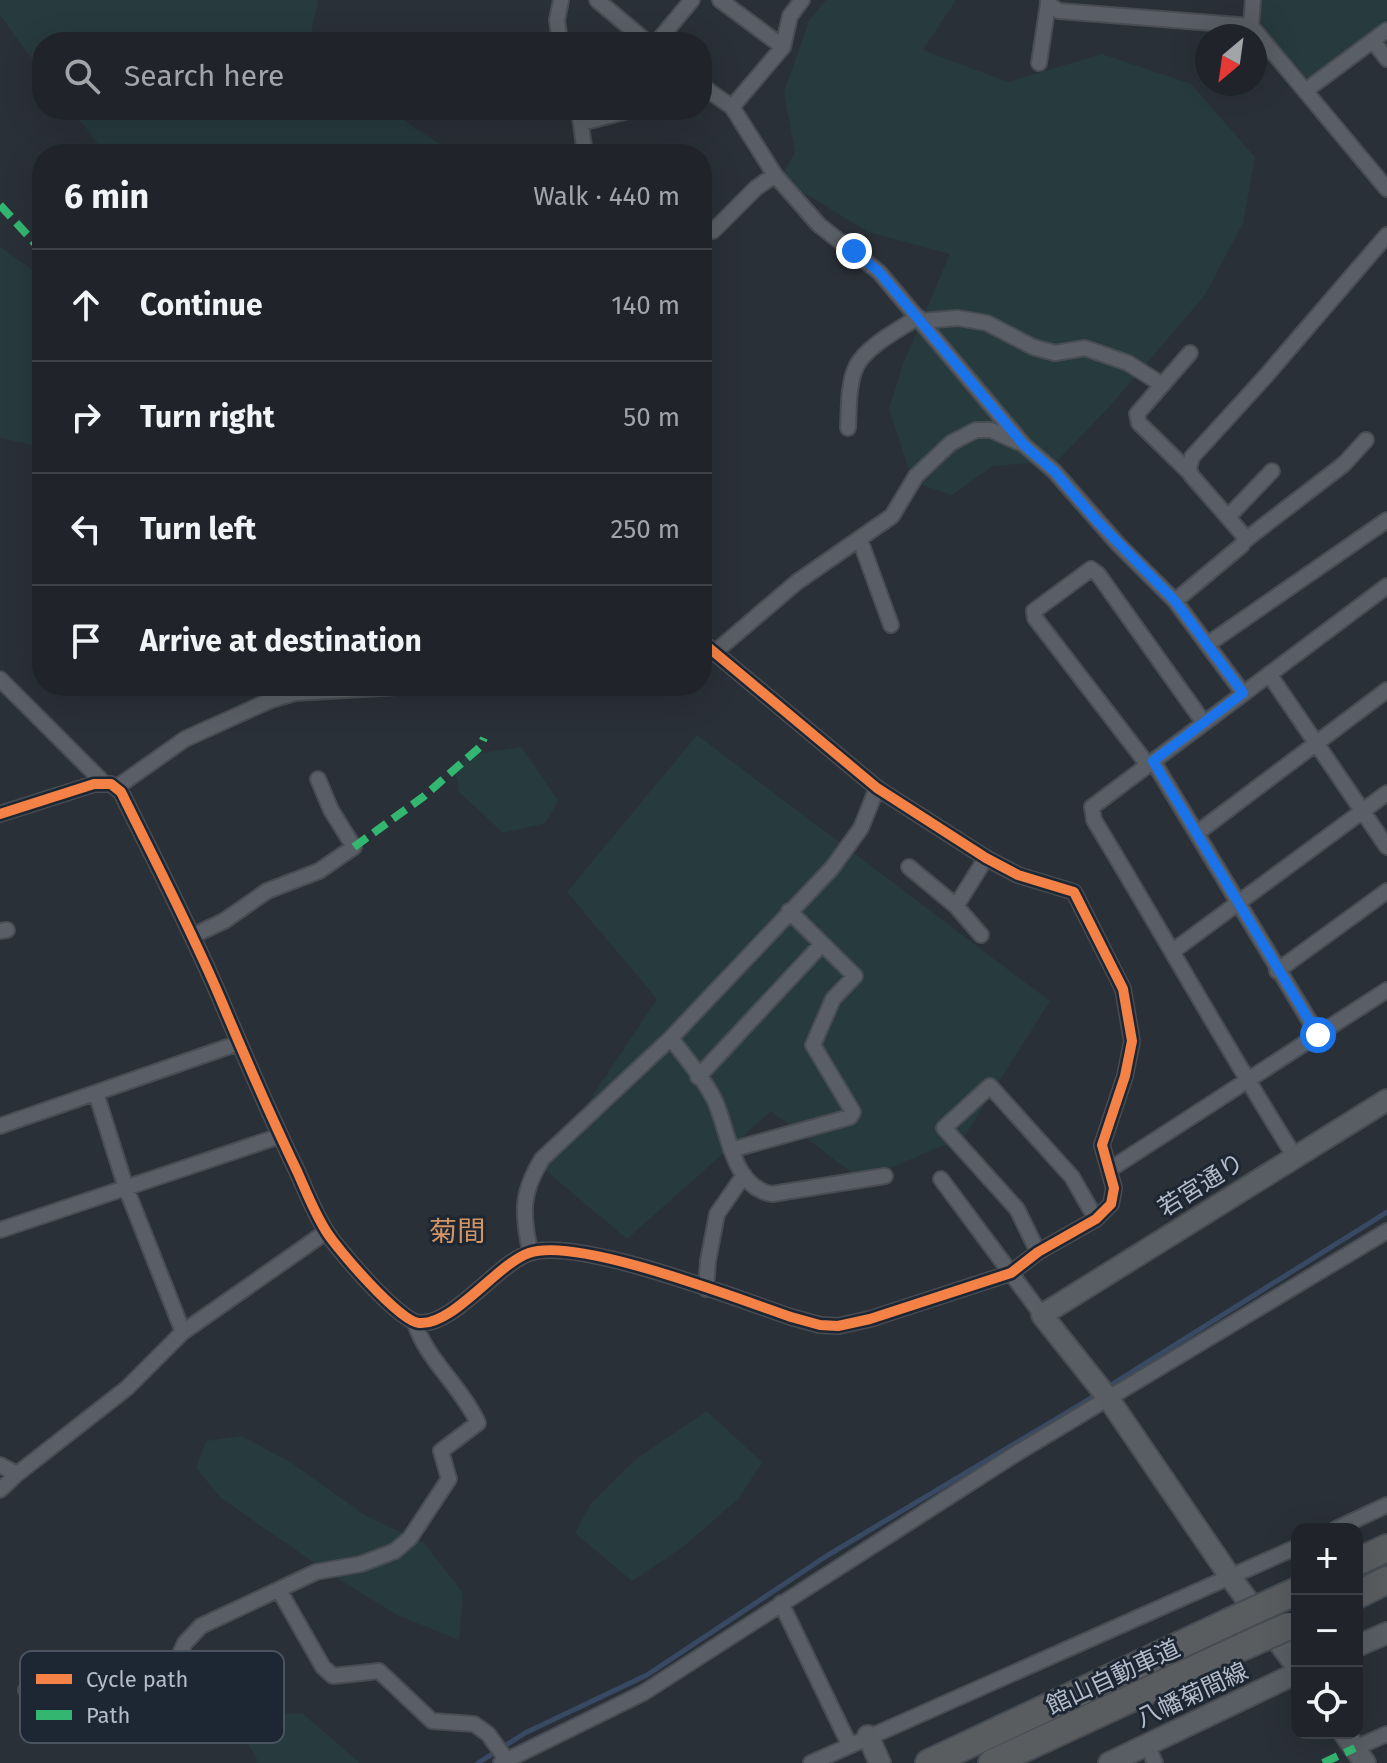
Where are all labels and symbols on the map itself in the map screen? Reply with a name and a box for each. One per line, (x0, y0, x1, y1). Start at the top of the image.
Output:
north arrow (1195, 24, 1267, 96)
route end (836, 233, 872, 269)
route start (1300, 1017, 1336, 1053)
street label: 若宮通り (1153, 1148, 1249, 1222)
district label: 菊間 (429, 1215, 485, 1248)
street label: 館山自動車道 (1042, 1634, 1184, 1720)
legend (20, 1651, 284, 1743)
street label: 八幡菊間線 (1132, 1657, 1252, 1733)
text: Cycle path (86, 1666, 188, 1693)
text: Path (86, 1702, 130, 1729)

